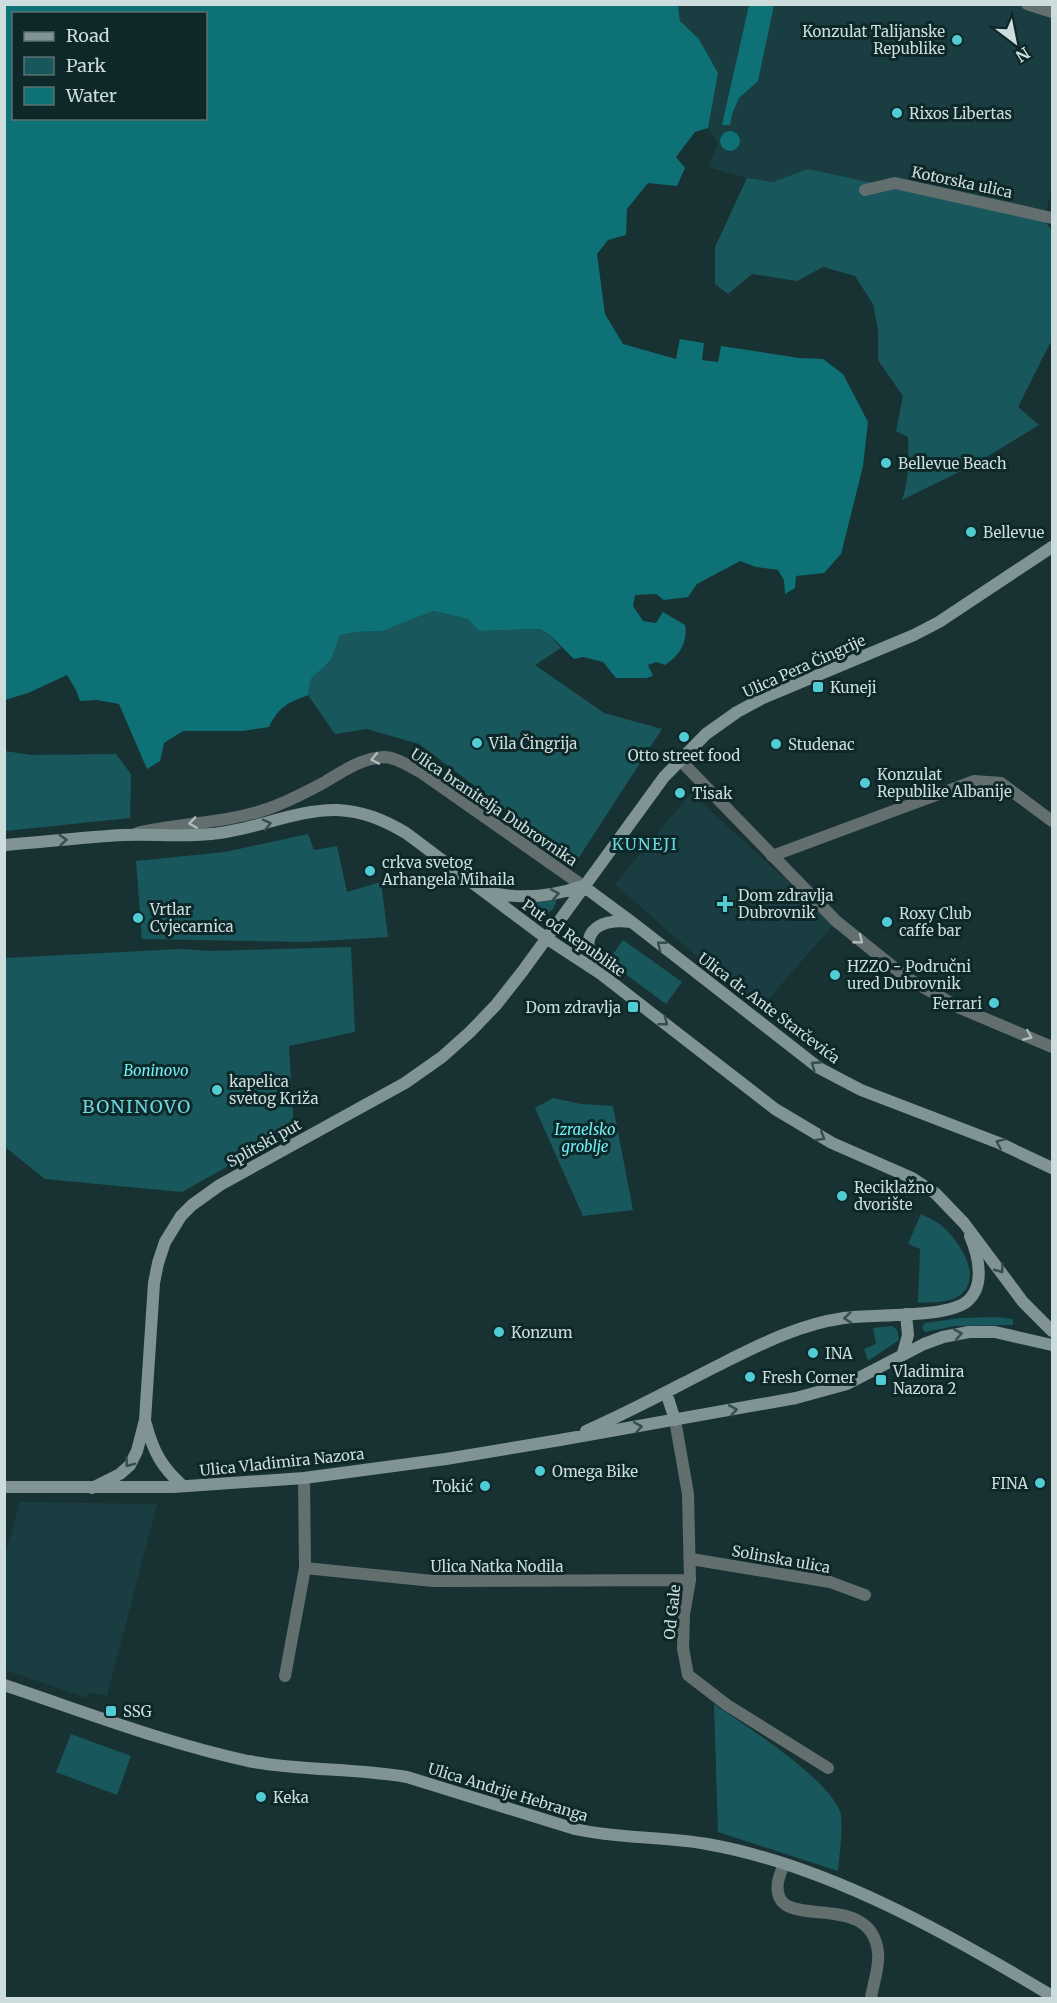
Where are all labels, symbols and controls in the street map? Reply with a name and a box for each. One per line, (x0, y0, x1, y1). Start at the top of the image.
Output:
legend (12, 12, 207, 120)
north arrow (985, 12, 1045, 72)
place label: Konzulat Talijanske Republike (802, 22, 945, 58)
text: Road (66, 24, 110, 47)
marker: Konzulat Talijanske Republike (950, 33, 964, 47)
text: N (1012, 43, 1034, 67)
text: Park (66, 54, 107, 77)
text: Water (65, 84, 117, 107)
place label: Rixos Libertas (909, 104, 1012, 123)
marker: Rixos Libertas (890, 106, 904, 120)
street label: Kotorska ulica (910, 162, 1014, 202)
place label: Bellevue Beach (898, 454, 1007, 473)
marker: Bellevue Beach (879, 456, 893, 470)
place label: Bellevue (983, 523, 1045, 542)
marker: Bellevue (964, 525, 978, 539)
street label: Ulica Pera Čingrije (739, 629, 868, 702)
place label: Kuneji (830, 678, 877, 697)
marker: Kuneji (811, 680, 825, 694)
marker: Otto street food (677, 730, 691, 744)
place label: Vila Čingrija (488, 733, 577, 753)
place label: Studenac (788, 735, 855, 754)
marker: Vila Čingrija (470, 736, 484, 750)
marker: Studenac (769, 737, 783, 751)
street label: Ulica branitelja Dubrovnika (407, 744, 581, 870)
place label: Otto street food (628, 746, 740, 765)
one-way arrow (371, 752, 381, 765)
place label: Konzulat Republike Albanije (877, 765, 1012, 801)
marker: Konzulat Republike Albanije (858, 776, 872, 790)
place label: Tisak (692, 784, 733, 803)
marker: Tisak (673, 786, 687, 800)
one-way arrow (189, 816, 198, 828)
one-way arrow (262, 818, 272, 831)
one-way arrow (58, 834, 67, 847)
district label: KUNEJI (612, 834, 678, 854)
place label: crkva svetog Arhangela Mihaila (381, 853, 515, 889)
marker: crkva svetog Arhangela Mihaila (363, 864, 377, 878)
place label: Dom zdravlja Dubrovnik (738, 886, 834, 922)
one-way arrow (549, 888, 559, 901)
street label: Put od Republike (519, 895, 629, 981)
marker: Dom zdravlja Dubrovnik (716, 895, 734, 913)
place label: Vrtlar Cvjecarnica (149, 900, 234, 936)
place label: Roxy Club caffe bar (899, 904, 972, 940)
marker: Vrtlar Cvjecarnica (131, 911, 145, 925)
marker: Roxy Club caffe bar (880, 915, 894, 929)
one-way arrow (852, 933, 863, 944)
one-way arrow (657, 941, 668, 952)
street label: Ulica dr. Ante Starčevića (694, 948, 844, 1068)
place label: HZZO - Područni ured Dubrovnik (847, 957, 971, 993)
marker: HZZO - Područni ured Dubrovnik (828, 968, 842, 982)
place label: Ferrari (932, 994, 982, 1013)
marker: Ferrari (987, 996, 1001, 1010)
place label: Dom zdravlja (525, 998, 621, 1017)
marker: Dom zdravlja (626, 1000, 640, 1014)
one-way arrow (658, 1014, 669, 1025)
one-way arrow (1021, 1029, 1032, 1041)
park label: Boninovo (123, 1061, 189, 1080)
one-way arrow (810, 1061, 821, 1072)
place label: kapelica svetog Križa (229, 1072, 318, 1108)
marker: kapelica svetog Križa (210, 1083, 224, 1097)
district label: BONINOVO (82, 1095, 192, 1118)
street label: Splitski put (223, 1115, 305, 1171)
park label: Izraelsko groblje (554, 1120, 616, 1156)
one-way arrow (815, 1129, 825, 1141)
one-way arrow (995, 1138, 1006, 1150)
place label: Reciklažno dvorište (854, 1178, 934, 1214)
marker: Reciklažno dvorište (835, 1189, 849, 1203)
one-way arrow (992, 1263, 1003, 1274)
one-way arrow (843, 1311, 853, 1324)
place label: Konzum (511, 1323, 573, 1342)
marker: Konzum (492, 1325, 506, 1339)
one-way arrow (953, 1328, 963, 1341)
place label: INA (825, 1344, 853, 1363)
marker: INA (806, 1346, 820, 1360)
place label: Vladimira Nazora 2 (892, 1362, 964, 1398)
place label: Fresh Corner (762, 1368, 856, 1387)
marker: Fresh Corner (743, 1370, 757, 1384)
marker: Vladimira Nazora 2 (874, 1373, 888, 1387)
one-way arrow (727, 1404, 737, 1417)
one-way arrow (633, 1421, 643, 1434)
street label: Ulica Vladimira Nazora (199, 1444, 365, 1480)
one-way arrow (126, 1456, 137, 1467)
place label: Omega Bike (552, 1462, 638, 1481)
marker: Omega Bike (533, 1464, 547, 1478)
place label: FINA (991, 1474, 1028, 1493)
marker: FINA (1033, 1476, 1047, 1490)
place label: Tokić (433, 1477, 473, 1496)
marker: Tokić (478, 1479, 492, 1493)
street label: Solinska ulica (730, 1541, 832, 1577)
street label: Ulica Natka Nodila (430, 1557, 564, 1576)
street label: Od Gale (660, 1583, 684, 1640)
place label: SSG (123, 1702, 152, 1721)
marker: SSG (104, 1704, 118, 1718)
street label: Ulica Andrije Hebranga (426, 1759, 590, 1825)
place label: Keka (273, 1788, 309, 1807)
marker: Keka (254, 1790, 268, 1804)

